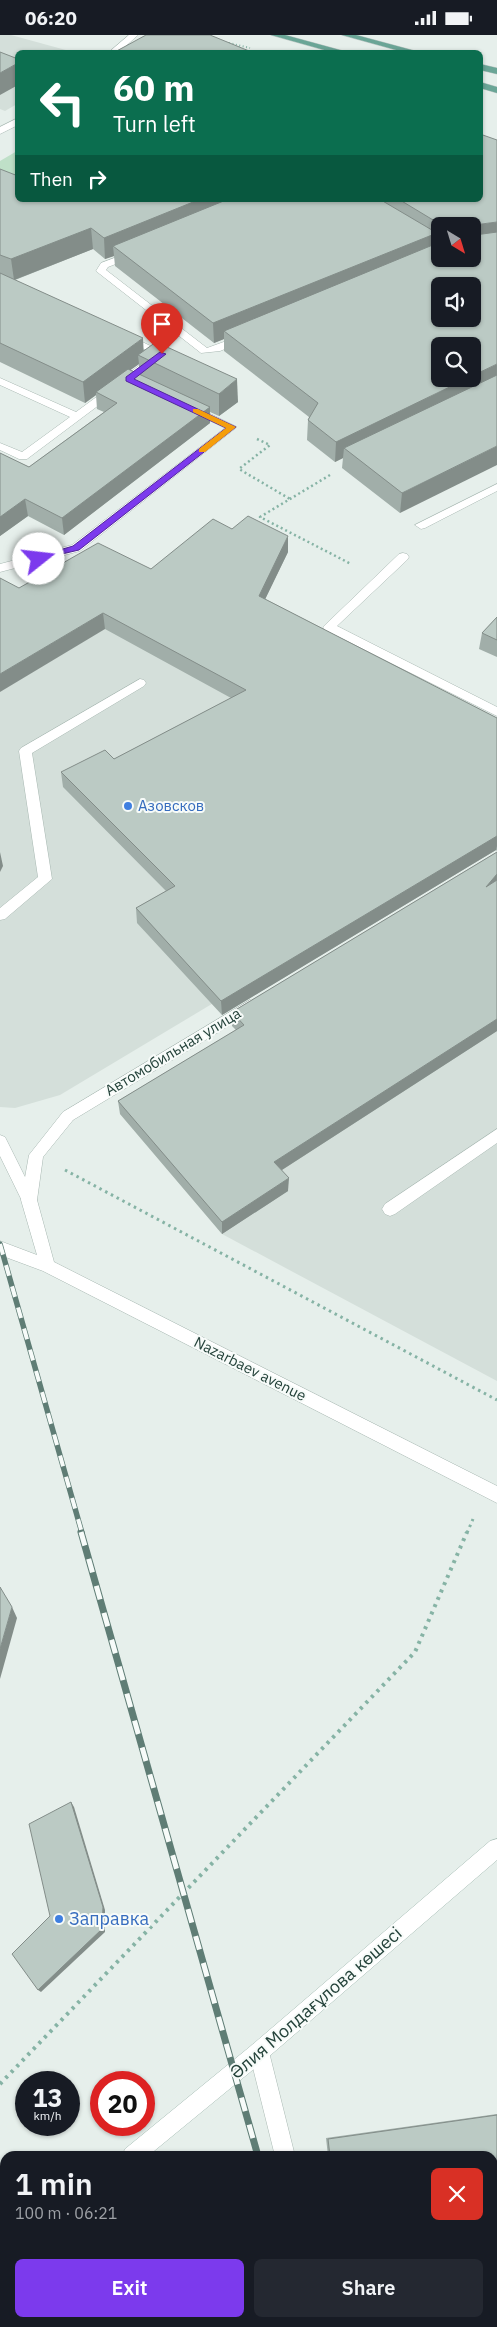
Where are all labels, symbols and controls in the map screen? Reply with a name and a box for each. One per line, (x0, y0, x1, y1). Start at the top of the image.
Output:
text: 06:20 (25, 6, 77, 30)
text: 60 m (113, 65, 195, 111)
icon: left (30, 70, 95, 135)
text: Turn left (113, 109, 196, 138)
icon: right (83, 165, 111, 193)
text: Then (30, 167, 73, 191)
north arrow (431, 217, 481, 267)
map controls (431, 217, 481, 387)
button: sound (431, 277, 481, 327)
pin (141, 303, 183, 354)
icon: arrive (148, 310, 176, 338)
button: search (431, 337, 481, 387)
position arrow (12, 532, 64, 584)
place label: Азовсков (138, 796, 204, 815)
marker: Азовсков (122, 800, 134, 812)
street label: Автомобильная улица (101, 1003, 244, 1100)
street label: Nazarbaev avenue (191, 1332, 310, 1405)
place label: Заправка (69, 1907, 149, 1930)
marker: Заправка (53, 1913, 65, 1925)
street label: Әлия Молдағұлова көшесі (225, 1922, 407, 2084)
speed limit sign: 20 (90, 2071, 155, 2136)
text: 13 (32, 2081, 63, 2114)
text: km/h (33, 2108, 62, 2123)
text: 1 min (15, 2164, 93, 2203)
button: close (431, 2168, 483, 2220)
text: 100 m · 06:21 (15, 2203, 117, 2223)
button: Exit (15, 2259, 244, 2317)
button: Share (254, 2259, 483, 2317)

